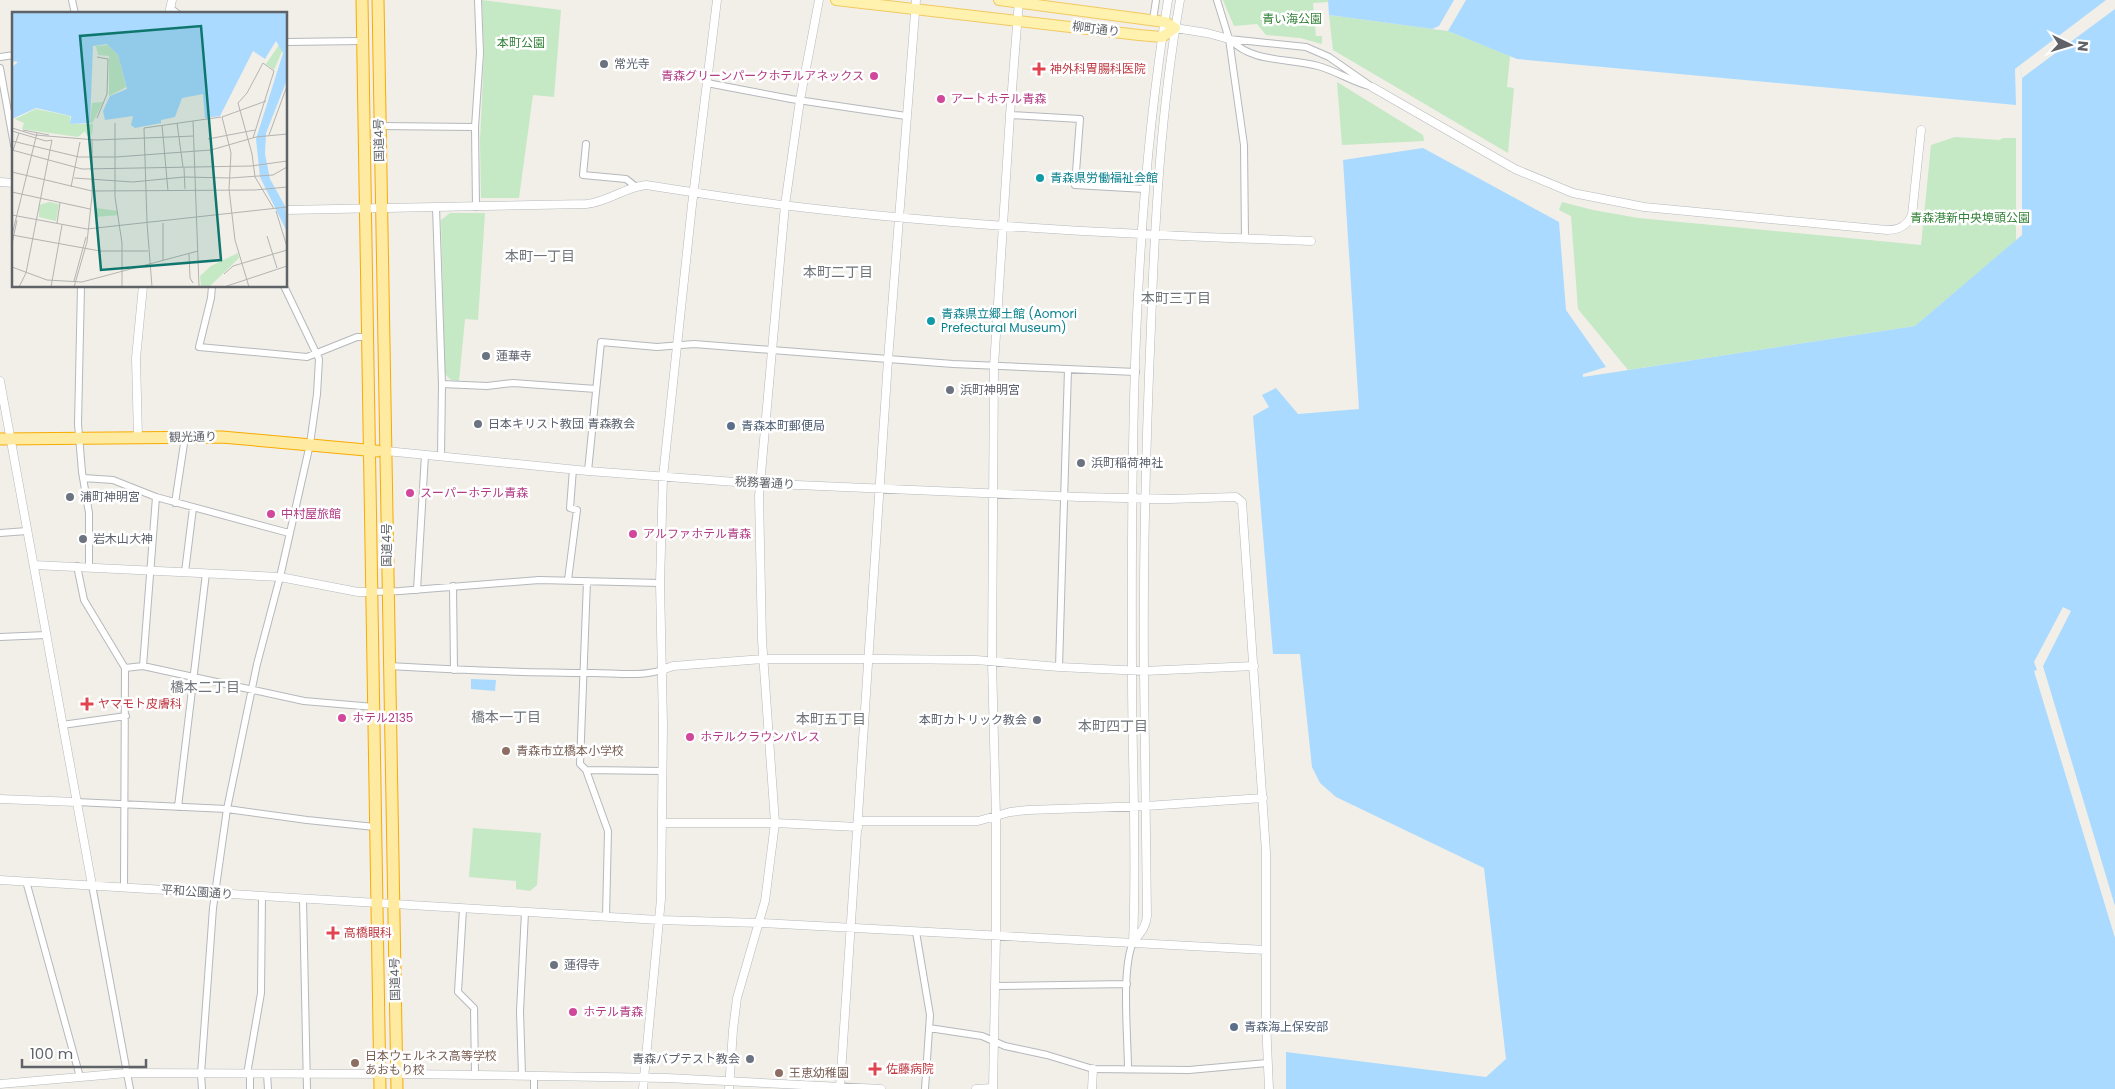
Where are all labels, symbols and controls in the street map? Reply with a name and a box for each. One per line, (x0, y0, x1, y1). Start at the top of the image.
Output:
park label: 青い海公園 (1262, 10, 1322, 27)
inset map (12, 12, 288, 288)
street label: 柳町通り (1071, 17, 1121, 40)
north arrow (2045, 20, 2095, 70)
park label: 本町公園 (497, 34, 545, 51)
text: N (2073, 40, 2093, 52)
place label: 常光寺 (614, 55, 650, 72)
marker: 常光寺 (598, 58, 610, 70)
place label: 神外科胃腸科医院 (1050, 60, 1146, 77)
marker: 神外科胃腸科医院 (1032, 62, 1046, 76)
place label: 青森グリーンパークホテルアネックス (661, 67, 864, 84)
marker: 青森グリーンパークホテルアネックス (868, 70, 880, 82)
place label: アートホテル青森 (951, 90, 1046, 107)
marker: アートホテル青森 (935, 93, 947, 105)
street label: 国道4号 (370, 118, 387, 162)
place label: 青森県労働福祉会館 (1050, 169, 1158, 186)
marker: 青森県労働福祉会館 (1034, 172, 1046, 184)
park label: 青森港新中央埠頭公園 (1910, 209, 2030, 226)
district label: 本町一丁目 (505, 246, 575, 266)
district label: 本町二丁目 (803, 262, 873, 282)
district label: 本町三丁目 (1141, 288, 1211, 308)
place label: 青森県立郷土館 (Aomori Prefectural Museum) (941, 305, 1077, 336)
marker: 青森県立郷土館 (Aomori Prefectural Museum) (925, 315, 937, 327)
place label: 蓮華寺 (496, 347, 532, 364)
marker: 蓮華寺 (480, 350, 492, 362)
place label: 浜町神明宮 (960, 381, 1020, 398)
marker: 浜町神明宮 (944, 384, 956, 396)
place label: 日本キリスト教団 青森教会 (488, 415, 635, 432)
place label: 青森本町郵便局 (741, 417, 825, 434)
marker: 日本キリスト教団 青森教会 (472, 418, 484, 430)
marker: 青森本町郵便局 (725, 420, 737, 432)
street label: 観光通り (169, 428, 217, 445)
place label: 浜町稲荷神社 (1091, 454, 1163, 471)
marker: 浜町稲荷神社 (1075, 457, 1087, 469)
street label: 税務署通り (735, 472, 795, 493)
place label: スーパーホテル青森 (420, 484, 528, 501)
marker: スーパーホテル青森 (404, 487, 416, 499)
place label: 浦町神明宮 (80, 488, 140, 505)
marker: 浦町神明宮 (64, 491, 76, 503)
place label: 中村屋旅館 (281, 505, 341, 522)
marker: 中村屋旅館 (265, 508, 277, 520)
street label: 国道4号 (378, 523, 395, 567)
place label: アルファホテル青森 (643, 525, 751, 542)
marker: アルファホテル青森 (627, 528, 639, 540)
place label: 岩木山大神 (93, 530, 153, 547)
marker: 岩木山大神 (77, 533, 89, 545)
district label: 橋本二丁目 (170, 677, 240, 697)
place label: ヤマモト皮膚科 (98, 695, 182, 712)
marker: ヤマモト皮膚科 (80, 697, 94, 711)
district label: 橋本一丁目 (471, 707, 541, 727)
place label: ホテル2135 (352, 709, 413, 726)
district label: 本町五丁目 (796, 709, 866, 729)
place label: 本町カトリック教会 (919, 711, 1027, 728)
marker: ホテル2135 (336, 712, 348, 724)
marker: 本町カトリック教会 (1031, 714, 1043, 726)
district label: 本町四丁目 (1078, 716, 1148, 736)
place label: ホテルクラウンパレス (700, 728, 820, 745)
marker: ホテルクラウンパレス (684, 731, 696, 743)
place label: 青森市立橋本小学校 (516, 742, 624, 759)
marker: 青森市立橋本小学校 (500, 745, 512, 757)
street label: 平和公園通り (161, 881, 234, 902)
place label: 高橋眼科 (344, 924, 392, 941)
marker: 高橋眼科 (326, 926, 340, 940)
place label: 蓮得寺 (564, 956, 600, 973)
street label: 国道4号 (386, 957, 403, 1001)
marker: 蓮得寺 (548, 959, 560, 971)
place label: ホテル青森 (583, 1003, 643, 1020)
marker: ホテル青森 (567, 1006, 579, 1018)
place label: 青森海上保安部 (1244, 1018, 1328, 1035)
marker: 青森海上保安部 (1228, 1021, 1240, 1033)
scale bar (22, 1036, 146, 1068)
text: 100 m (30, 1043, 73, 1064)
place label: 日本ウェルネス高等学校 あおもり校 (365, 1047, 497, 1078)
place label: 青森バプテスト教会 (632, 1050, 740, 1067)
marker: 青森バプテスト教会 (744, 1053, 756, 1065)
marker: 日本ウェルネス高等学校 あおもり校 (349, 1057, 361, 1069)
place label: 佐藤病院 (886, 1060, 934, 1077)
marker: 佐藤病院 (868, 1062, 882, 1076)
place label: 王恵幼稚園 (789, 1064, 849, 1081)
marker: 王恵幼稚園 (773, 1067, 785, 1079)

